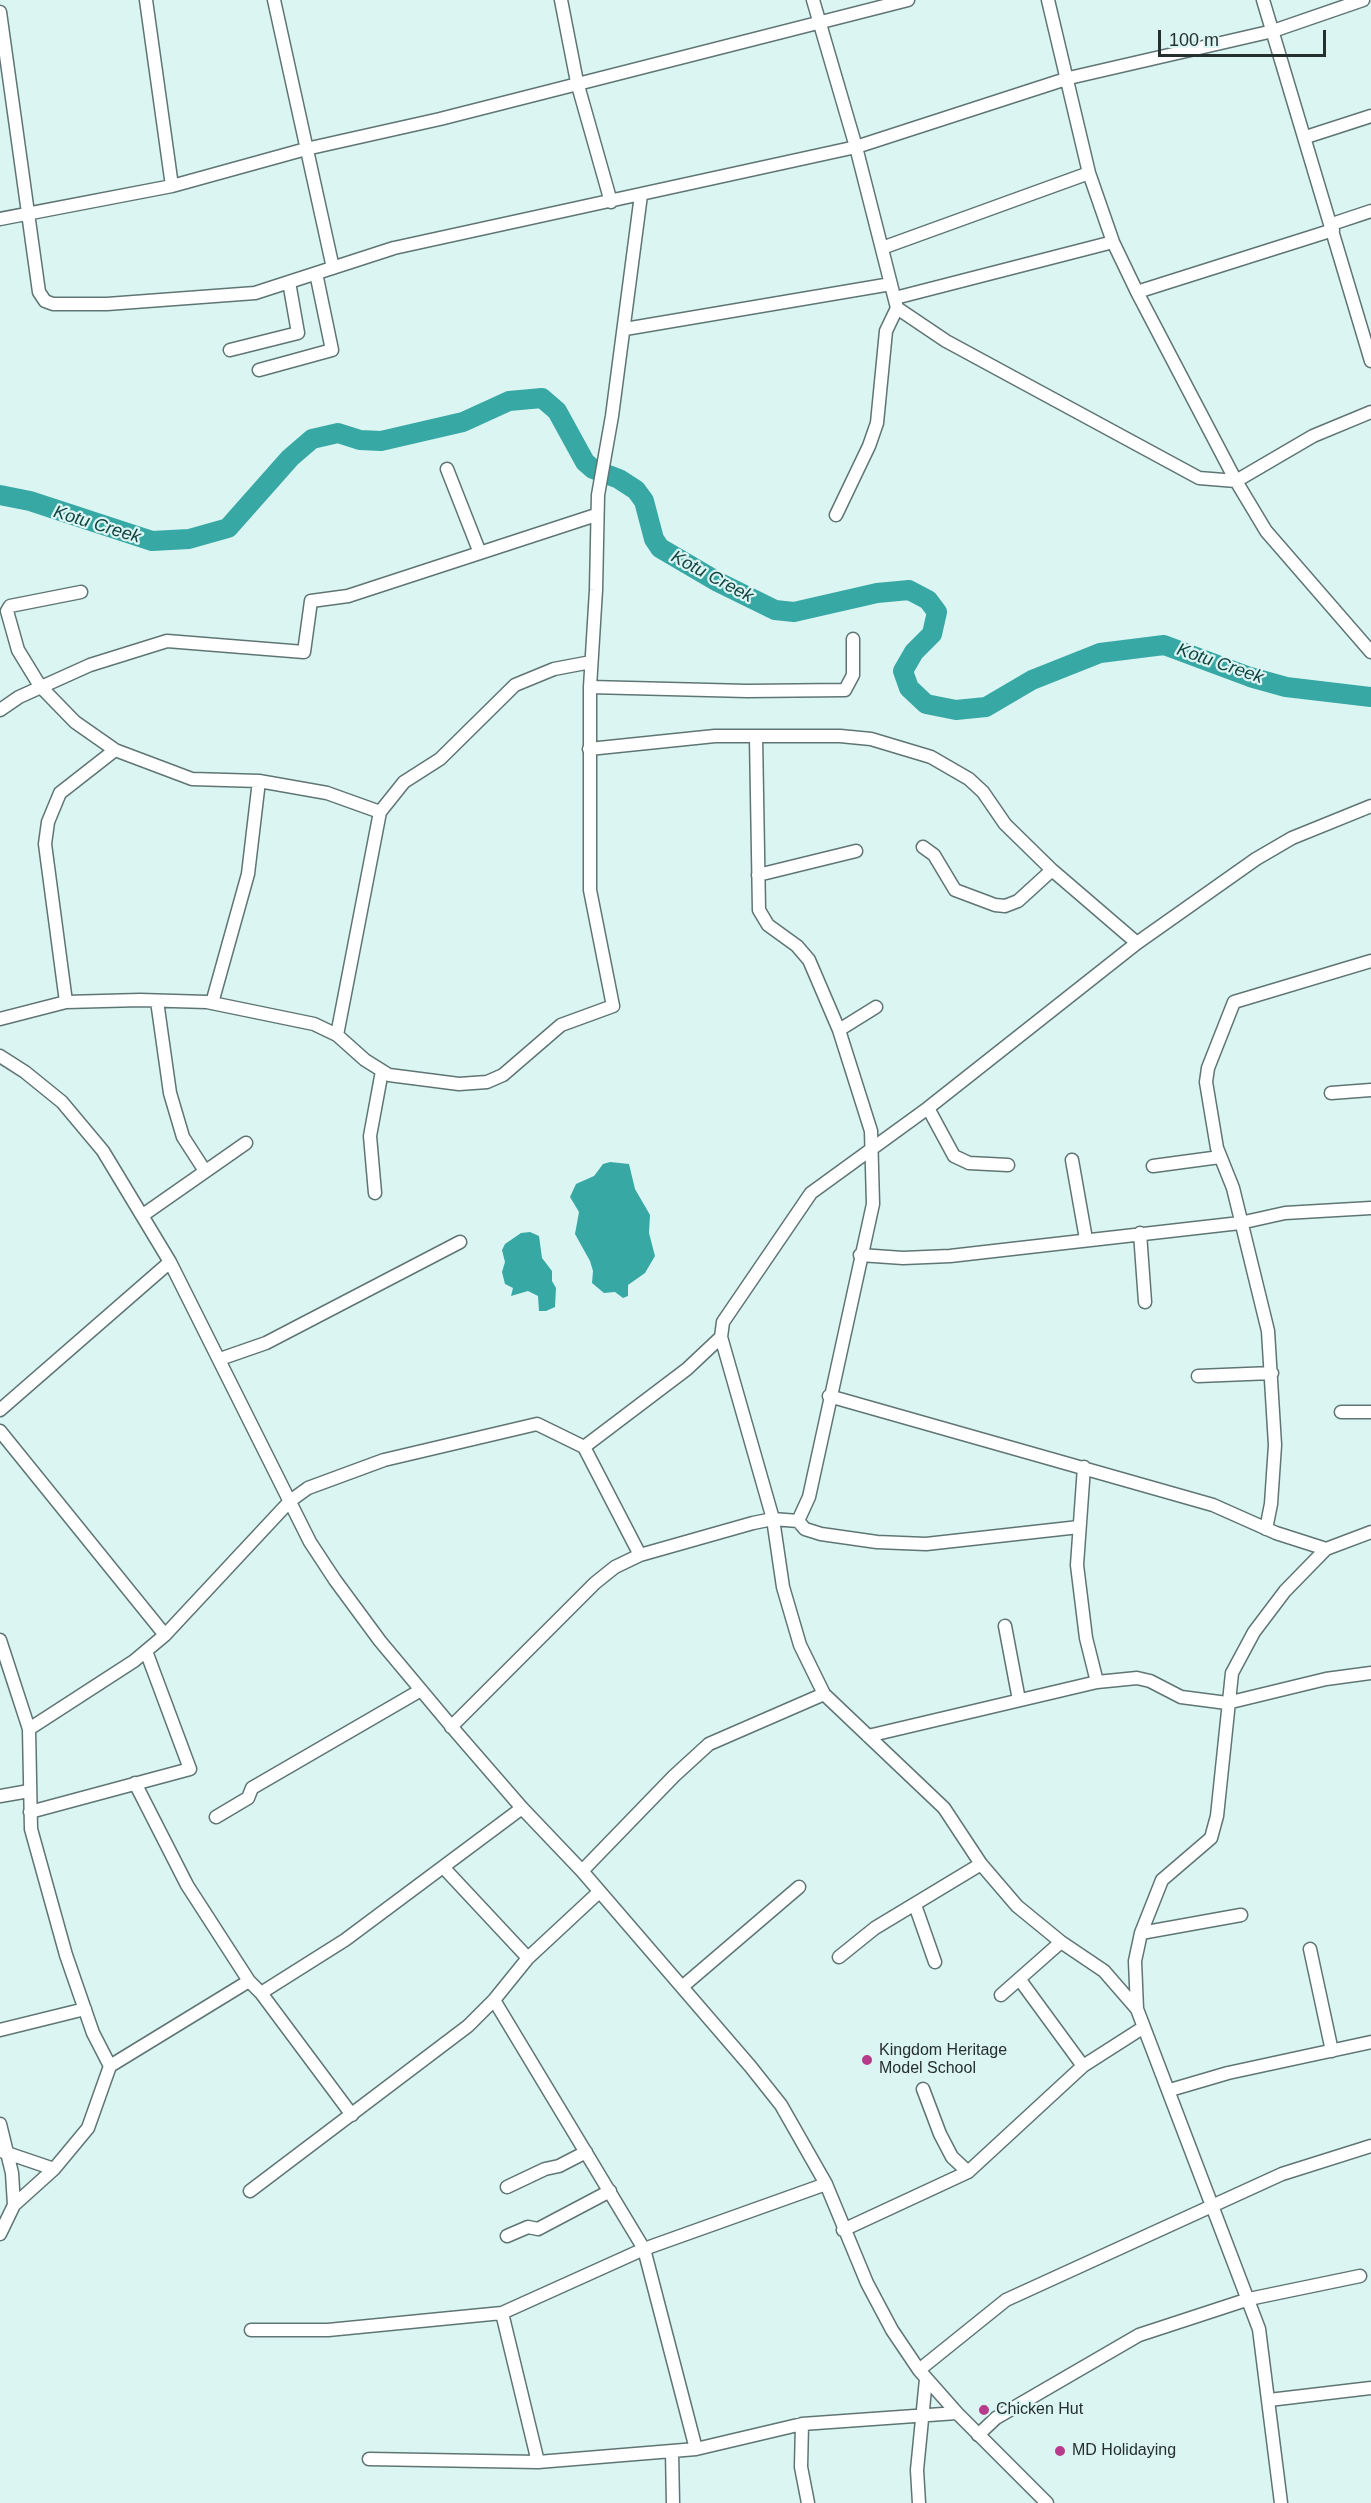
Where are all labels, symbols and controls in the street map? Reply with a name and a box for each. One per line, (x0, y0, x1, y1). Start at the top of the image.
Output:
scale bar (1161, 18, 1329, 56)
text: 100 m (1169, 30, 1219, 50)
water label: Kotu Creek (51, 502, 143, 548)
water label: Kotu Creek (667, 546, 757, 608)
water label: Kotu Creek (1174, 639, 1266, 689)
place label: Kingdom Heritage Model School (879, 2041, 1007, 2079)
marker: Kingdom Heritage Model School (860, 2053, 874, 2067)
place label: Chicken Hut (996, 2400, 1083, 2420)
marker: Chicken Hut (977, 2403, 991, 2417)
place label: MD Holidaying (1072, 2441, 1176, 2461)
marker: MD Holidaying (1053, 2444, 1067, 2458)

